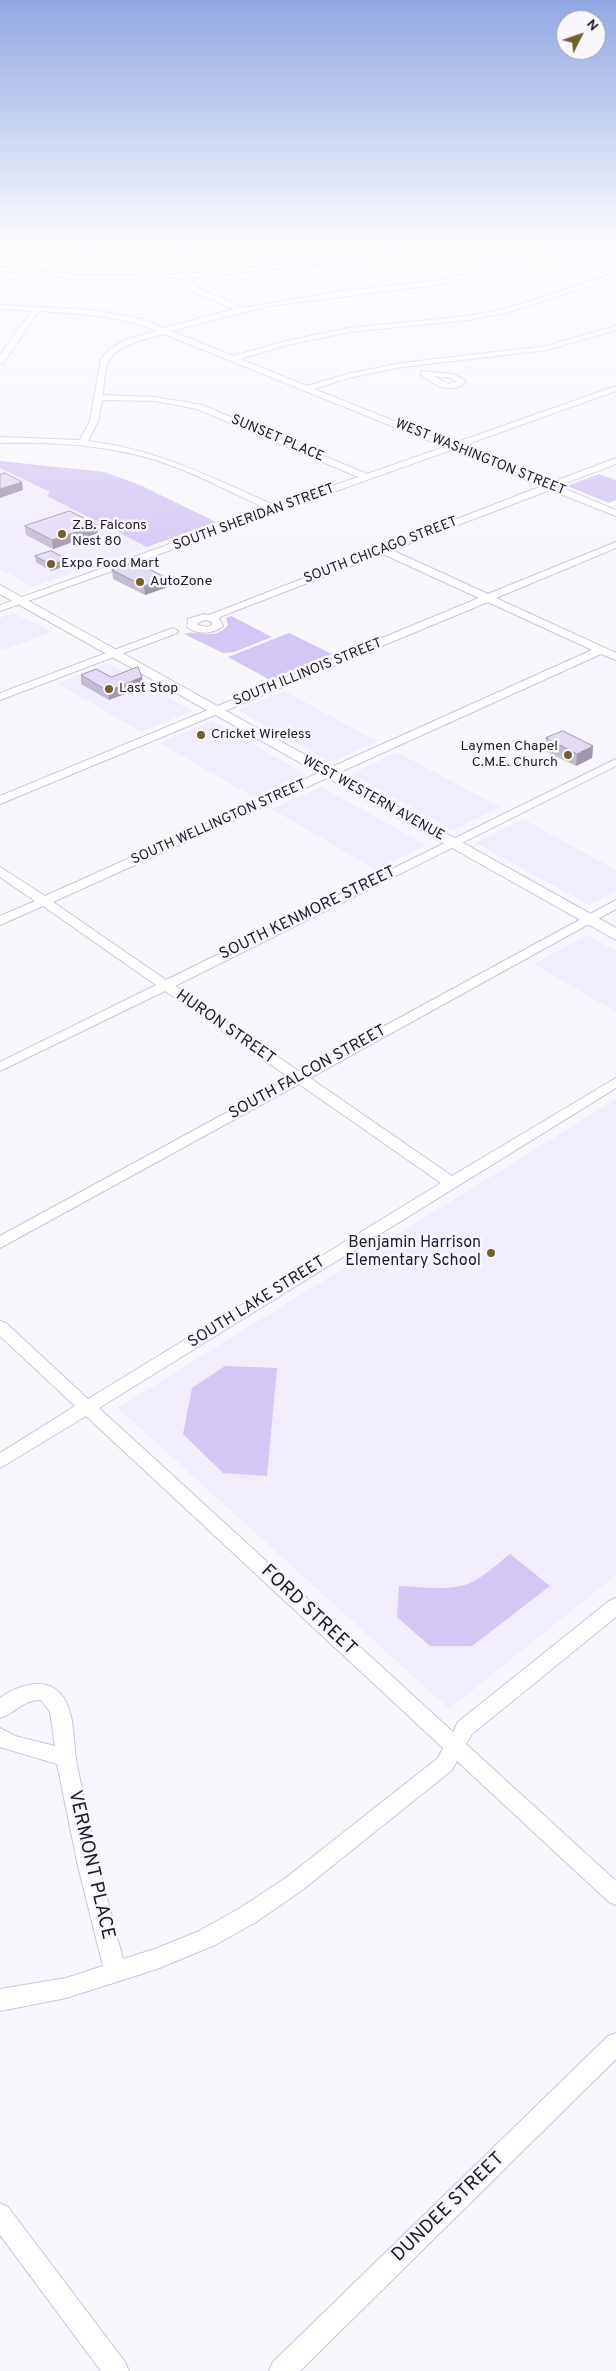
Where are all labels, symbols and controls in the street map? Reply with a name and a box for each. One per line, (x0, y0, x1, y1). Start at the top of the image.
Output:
north arrow (556, 10, 606, 60)
text: N (582, 16, 602, 35)
street label: SUNSET PLACE (228, 412, 326, 466)
street label: WEST WASHINGTON STREET (392, 416, 568, 500)
street label: SOUTH SHERIDAN STREET (171, 481, 337, 555)
street label: SOUTH CHICAGO STREET (302, 514, 460, 588)
place label: Z.B. Falcons Nest 80 (72, 518, 147, 550)
marker: Z.B. Falcons Nest 80 (56, 528, 68, 540)
place label: Expo Food Mart (61, 556, 159, 572)
marker: Expo Food Mart (45, 558, 57, 570)
place label: AutoZone (150, 574, 212, 590)
marker: AutoZone (134, 576, 146, 588)
street label: SOUTH ILLINOIS STREET (231, 635, 385, 711)
place label: Last Stop (119, 681, 178, 697)
marker: Last Stop (103, 683, 115, 695)
place label: Cricket Wireless (211, 727, 311, 743)
marker: Cricket Wireless (195, 729, 207, 741)
place label: Laymen Chapel C.M.E. Church (460, 739, 558, 772)
marker: Laymen Chapel C.M.E. Church (562, 749, 574, 761)
street label: WEST WESTERN AVENUE (299, 753, 447, 845)
street label: SOUTH WELLINGTON STREET (129, 777, 309, 869)
street label: SOUTH KENMORE STREET (217, 863, 399, 965)
street label: HURON STREET (172, 987, 278, 1069)
street label: SOUTH FALCON STREET (226, 1022, 390, 1124)
place label: Benjamin Harrison Elementary School (345, 1234, 481, 1272)
marker: Benjamin Harrison Elementary School (485, 1247, 497, 1259)
street label: SOUTH LAKE STREET (185, 1253, 329, 1353)
street label: FORD STREET (255, 1561, 361, 1661)
street label: VERMONT PLACE (62, 1788, 118, 1942)
street label: DUNDEE STREET (388, 2148, 510, 2268)

